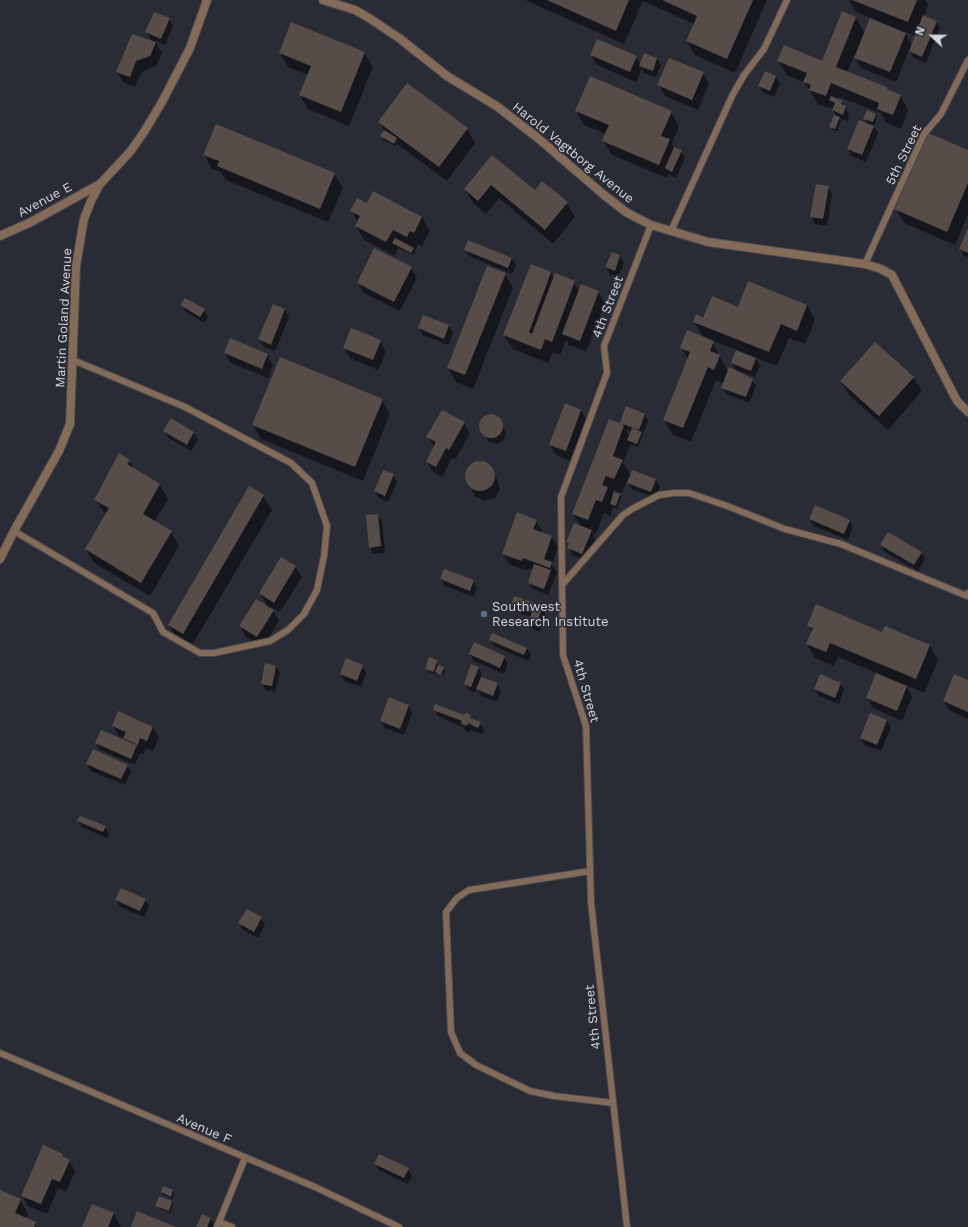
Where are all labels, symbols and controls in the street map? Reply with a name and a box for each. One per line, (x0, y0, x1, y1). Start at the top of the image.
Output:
north arrow (912, 16, 952, 56)
text: N (913, 25, 928, 38)
street label: Harold Vagtborg Avenue (509, 99, 637, 207)
street label: 5th Street (883, 123, 925, 187)
street label: Avenue E (15, 179, 75, 221)
street label: Martin Goland Avenue (53, 248, 75, 388)
street label: 4th Street (589, 274, 627, 340)
place label: Southwest Research Institute (492, 599, 608, 630)
marker: Southwest Research Institute (479, 609, 489, 619)
street label: 4th Street (570, 658, 602, 724)
street label: 4th Street (582, 984, 604, 1050)
street label: Avenue F (174, 1110, 234, 1148)

